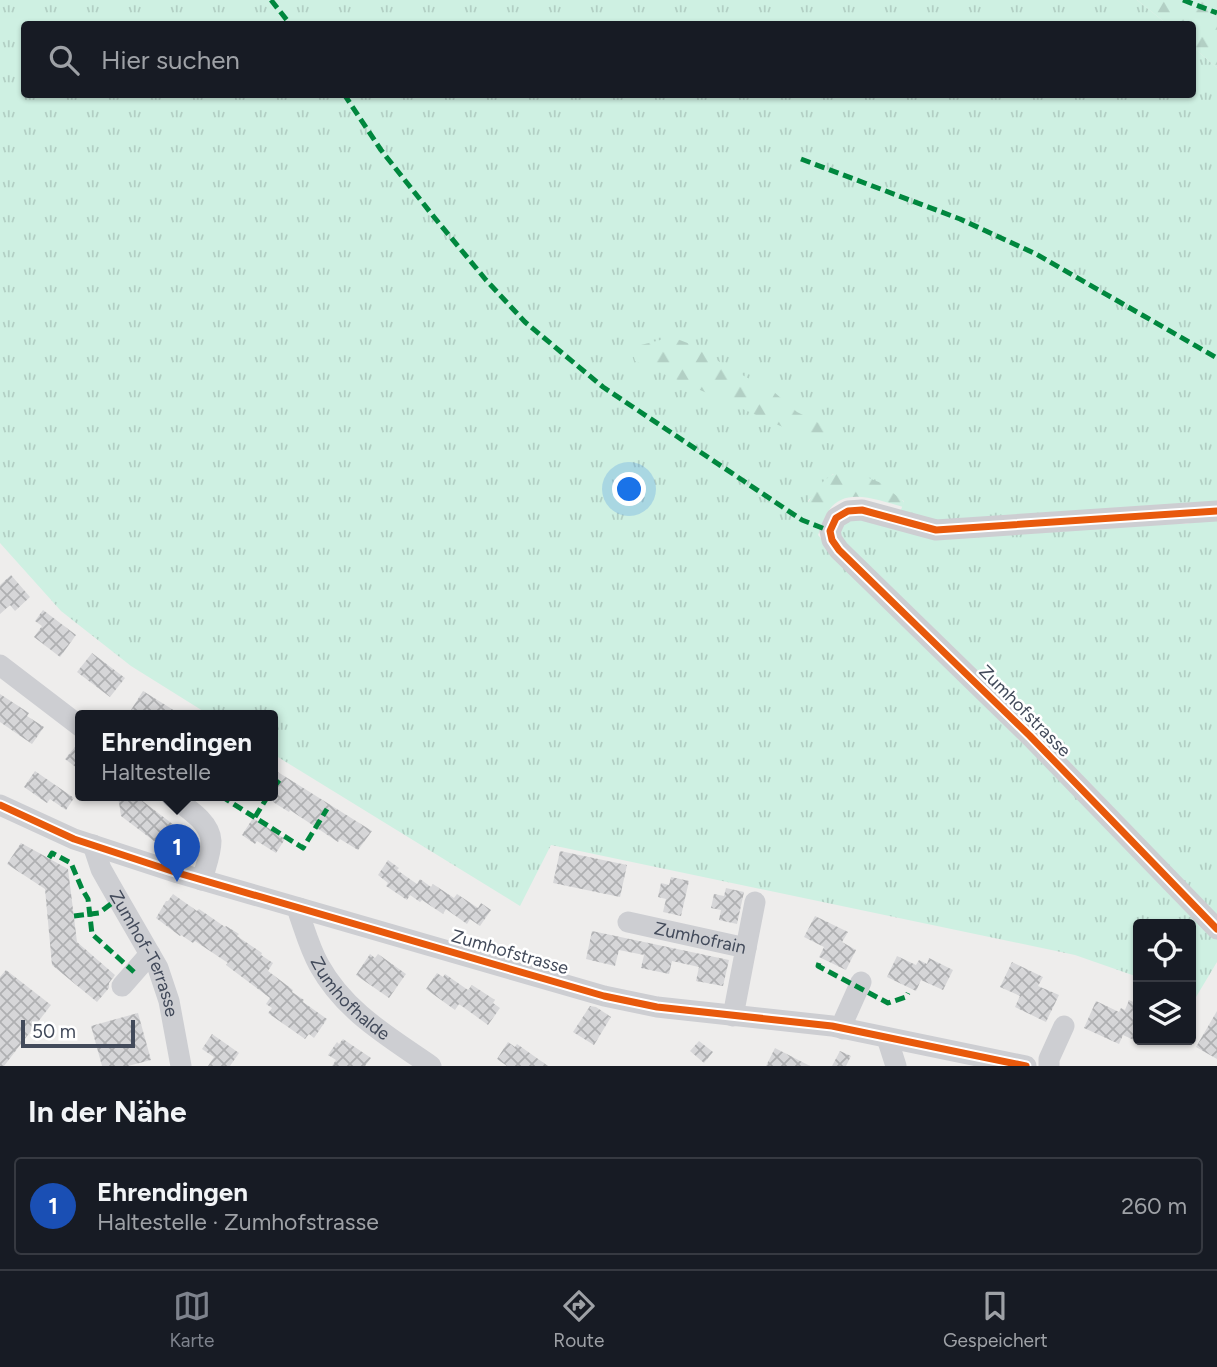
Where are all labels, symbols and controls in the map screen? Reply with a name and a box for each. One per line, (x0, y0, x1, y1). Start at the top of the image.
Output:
search box (21, 21, 1196, 98)
icon: search (45, 41, 83, 79)
text: Hier suchen (101, 44, 240, 76)
your location (612, 472, 646, 506)
street label: Zumhofstrasse (974, 660, 1076, 762)
popup (75, 710, 278, 801)
text: Ehrendingen (101, 726, 252, 758)
text: Haltestelle (101, 758, 211, 786)
pin: 1 (154, 824, 200, 882)
street label: Zumhof-Terrasse (105, 887, 183, 1019)
street label: Zumhofrain (652, 917, 748, 959)
map controls (1133, 919, 1196, 1045)
button: locate (1133, 919, 1196, 982)
street label: Zumhofstrasse (449, 925, 571, 979)
street label: Zumhofhalde (306, 953, 394, 1045)
button: layers (1133, 982, 1196, 1045)
scale bar (21, 1017, 135, 1049)
text: 50 m (32, 1020, 76, 1043)
text: In der Nähe (28, 1093, 187, 1130)
text: Ehrendingen (97, 1176, 248, 1208)
text: 1 (48, 1192, 58, 1220)
text: 260 m (1121, 1192, 1187, 1220)
text: Haltestelle · Zumhofstrasse (97, 1208, 379, 1236)
tab: Karte (169, 1287, 214, 1352)
tab: Route (553, 1287, 604, 1352)
tab: Gespeichert (943, 1287, 1048, 1352)

